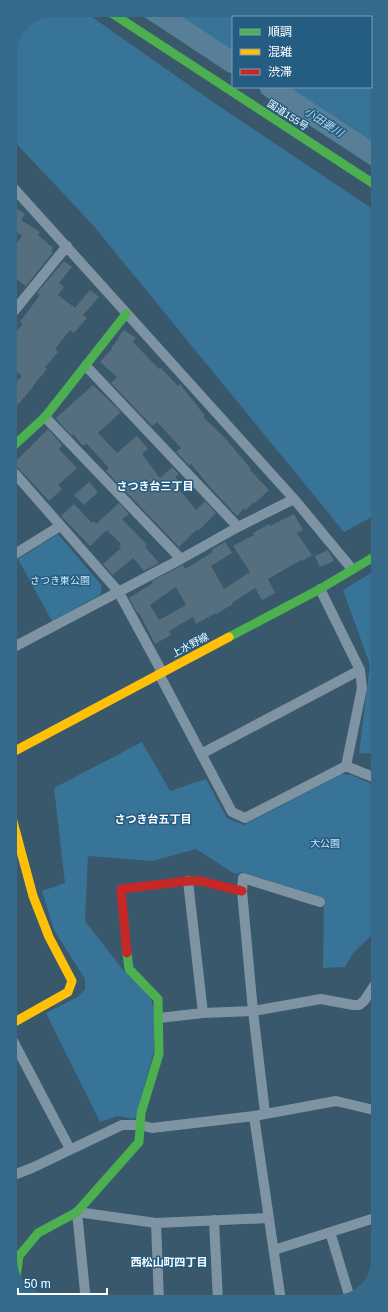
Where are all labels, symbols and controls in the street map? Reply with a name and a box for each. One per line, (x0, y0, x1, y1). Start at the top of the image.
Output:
legend (232, 16, 372, 88)
text: 順調 (268, 25, 292, 39)
text: 混雑 (268, 45, 292, 59)
text: 渋滞 (268, 65, 292, 79)
street label: 国道155号 (265, 98, 311, 132)
water label: 小田妻川 (302, 105, 347, 140)
district label: さつき台三丁目 (117, 480, 194, 492)
park label: さつき東公園 (30, 575, 90, 586)
street label: 上水野線 (170, 631, 210, 659)
district label: さつき台五丁目 (115, 813, 192, 825)
park label: 大公園 (310, 838, 340, 849)
district label: 西松山町四丁目 (131, 1256, 208, 1268)
scale bar (18, 1270, 107, 1296)
text: 50 m (24, 1277, 51, 1291)

